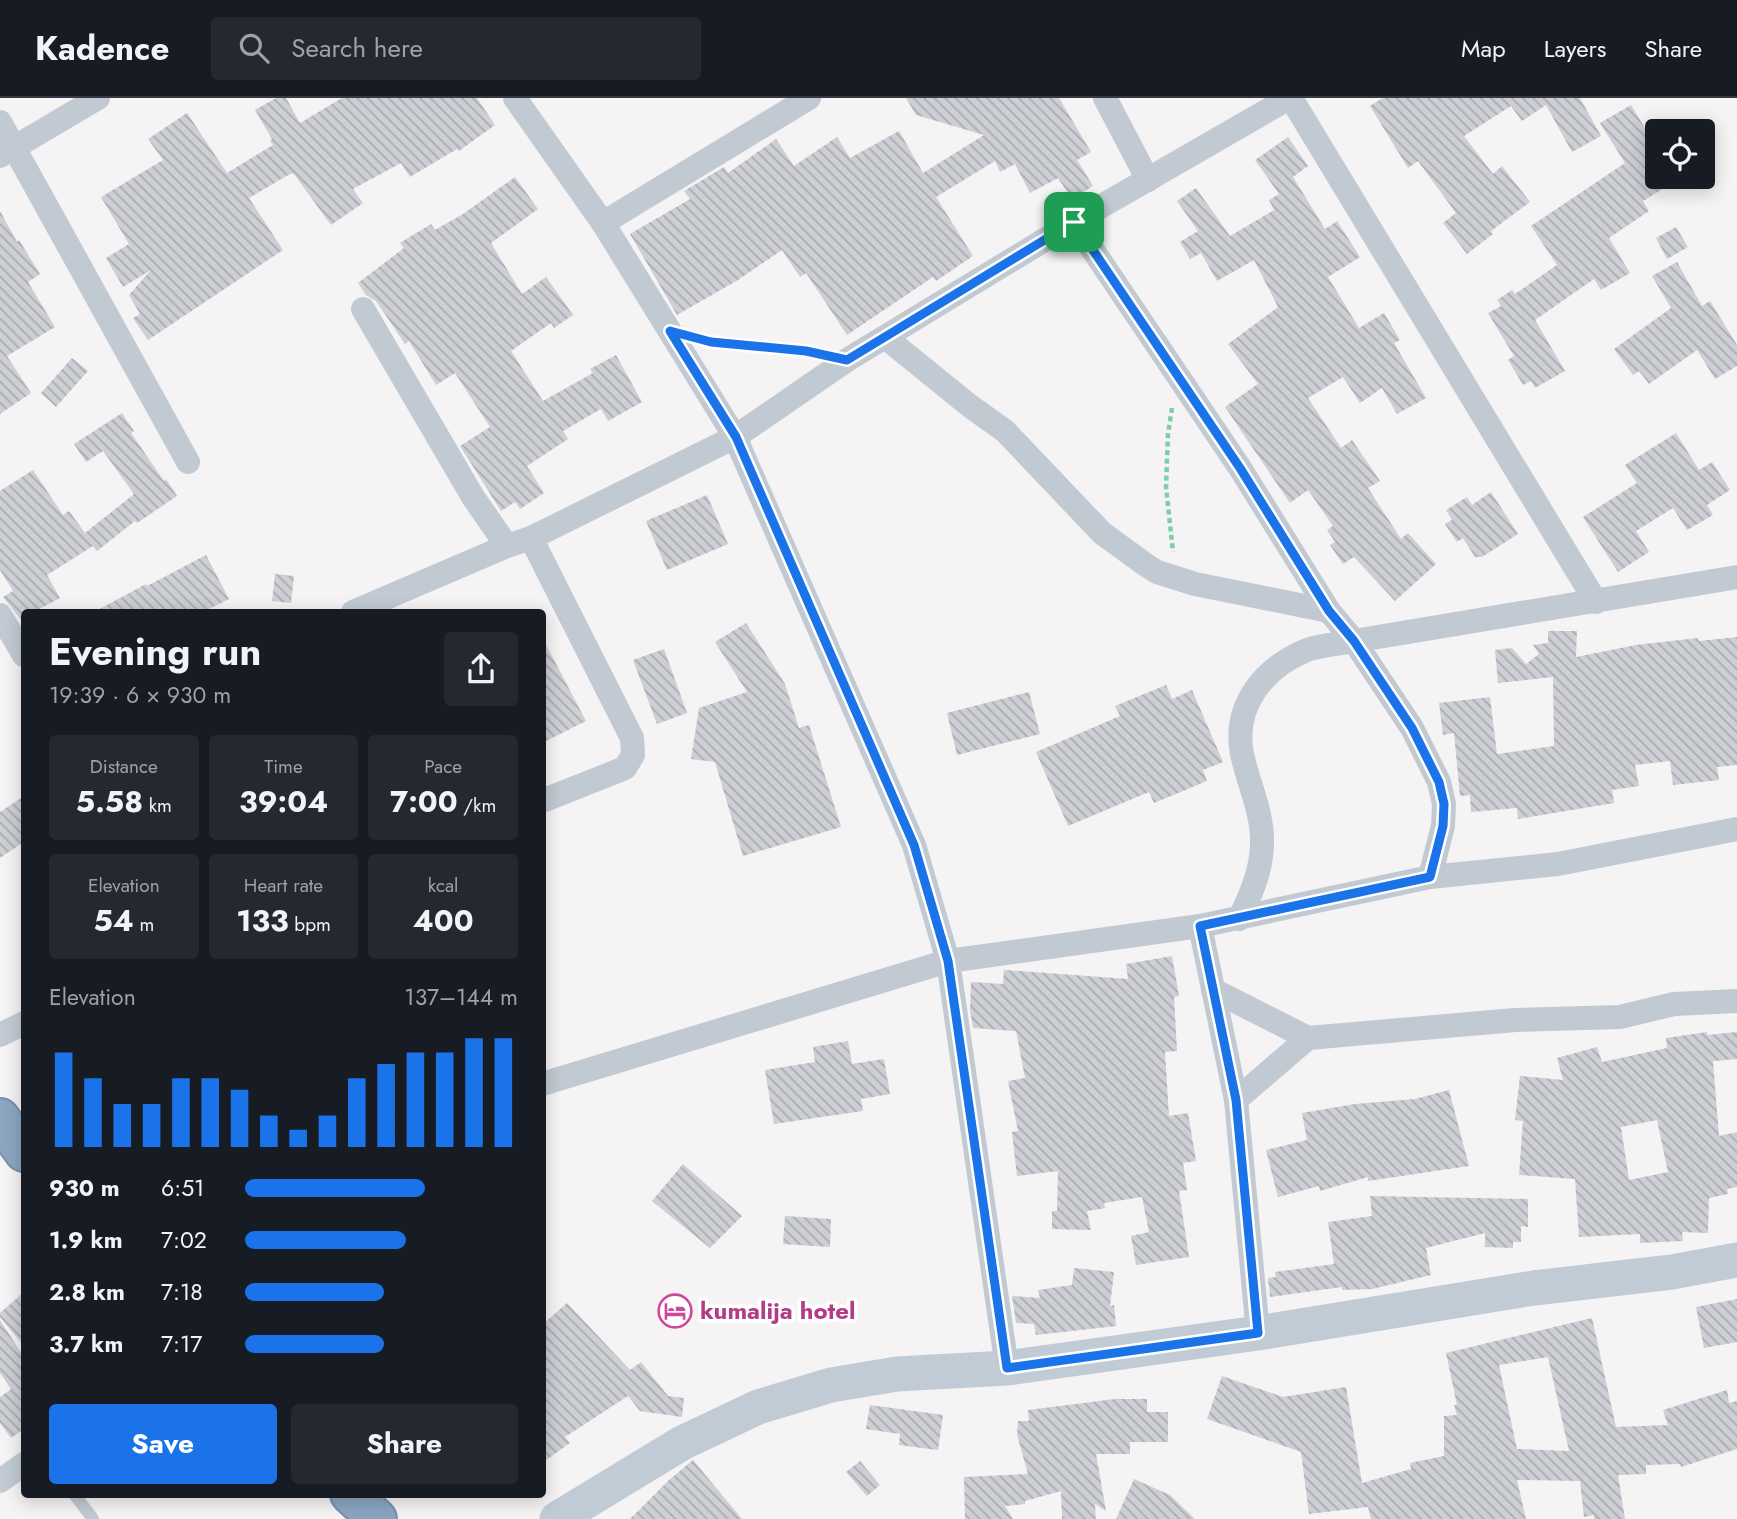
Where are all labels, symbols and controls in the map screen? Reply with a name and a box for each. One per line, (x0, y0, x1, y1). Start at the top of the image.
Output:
search box (211, 17, 701, 80)
text: Kadence (35, 25, 169, 72)
icon: search (235, 29, 273, 67)
text: Search here (291, 29, 423, 67)
text: Map (1461, 31, 1506, 66)
text: Layers (1544, 31, 1606, 66)
text: Share (1644, 31, 1702, 66)
map controls (1645, 119, 1715, 189)
button: locate (1645, 119, 1715, 189)
pin (1044, 192, 1104, 252)
icon: arrive (1055, 203, 1093, 241)
text: Evening run (49, 624, 261, 679)
button: share (444, 632, 518, 706)
text: 19:39 · 6 × 930 m (49, 678, 231, 712)
text: Distance (90, 753, 158, 780)
text: Time (264, 753, 303, 780)
text: Pace (424, 753, 462, 780)
text: 5.58 (76, 780, 143, 823)
text: 39:04 (239, 780, 328, 823)
text: 7:00 (390, 780, 458, 823)
text: km (143, 792, 172, 819)
text: /km (458, 792, 496, 819)
text: Elevation (88, 872, 160, 899)
text: Heart rate (244, 872, 323, 899)
text: kcal (428, 872, 459, 899)
text: 54 (93, 899, 134, 942)
text: 133 (236, 899, 289, 942)
text: 400 (413, 899, 474, 942)
text: m (134, 911, 154, 938)
text: bpm (289, 911, 331, 938)
text: Elevation (49, 980, 136, 1014)
text: 137–144 m (404, 980, 518, 1014)
text: 930 m (49, 1171, 120, 1205)
text: 6:51 (161, 1171, 204, 1205)
text: 1.9 km (49, 1223, 123, 1257)
text: 7:02 (161, 1223, 207, 1257)
text: 2.8 km (49, 1275, 125, 1309)
text: 7:18 (161, 1275, 203, 1309)
hotel icon: kumalija hotel (656, 1292, 694, 1330)
place label: kumalija hotel (700, 1293, 855, 1328)
text: 3.7 km (49, 1327, 123, 1361)
text: 7:17 (161, 1327, 202, 1361)
button: Save (49, 1404, 277, 1484)
button: Share (291, 1404, 518, 1484)

